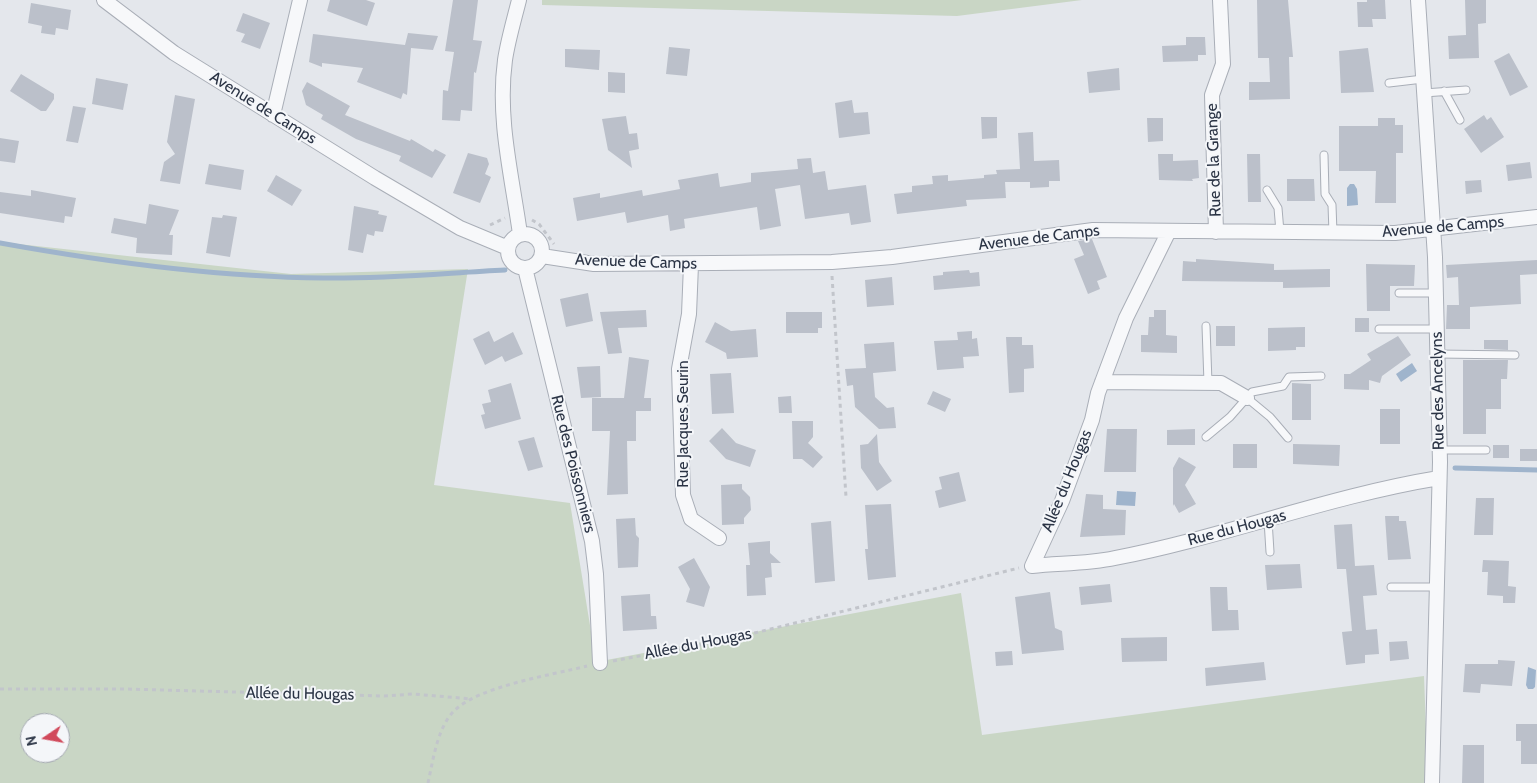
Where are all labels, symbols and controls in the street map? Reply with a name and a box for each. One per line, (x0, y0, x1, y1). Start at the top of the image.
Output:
street label: Avenue de Camps (206, 68, 320, 148)
street label: Rue de la Grange (1202, 103, 1226, 217)
street label: Avenue de Camps (1381, 212, 1505, 242)
street label: Avenue de Camps (977, 221, 1101, 255)
street label: Avenue de Camps (575, 250, 697, 274)
street label: Rue des Ancelyns (1427, 332, 1449, 450)
street label: Rue Jacques Seurin (673, 360, 693, 488)
street label: Rue des Poissonniers (547, 393, 599, 535)
street label: Allée du Hougas (1038, 427, 1096, 535)
street label: Rue du Hougas (1186, 506, 1288, 550)
street label: Allée du Hougas (643, 624, 753, 664)
street label: Allée du Hougas (246, 683, 354, 705)
north arrow (20, 713, 70, 763)
text: N (21, 734, 41, 748)

